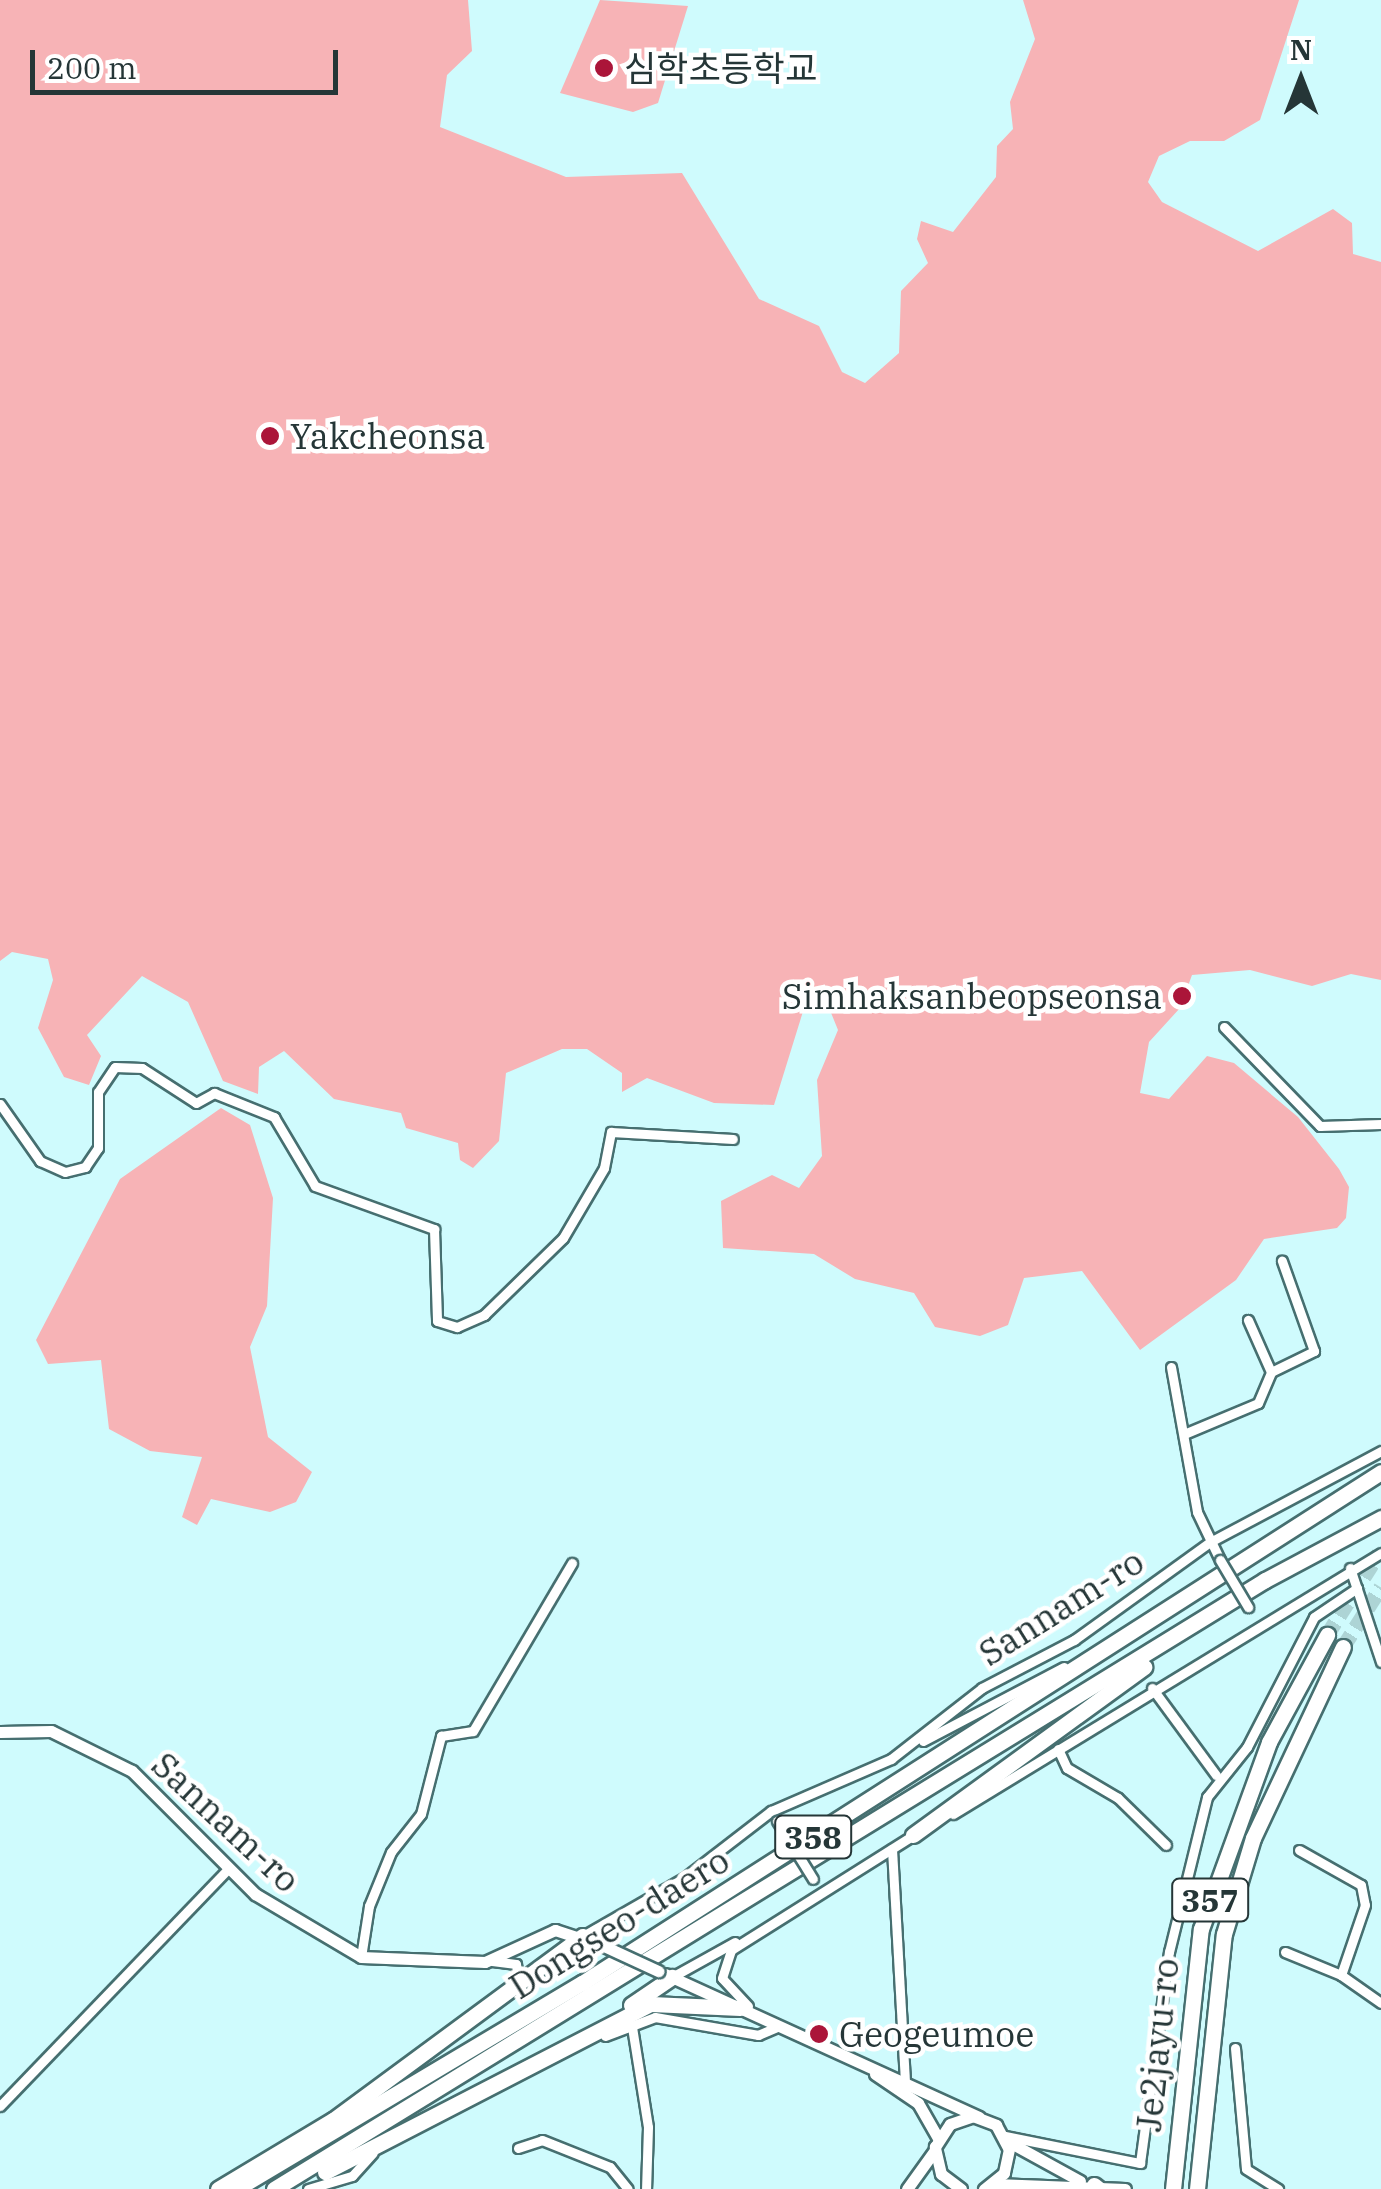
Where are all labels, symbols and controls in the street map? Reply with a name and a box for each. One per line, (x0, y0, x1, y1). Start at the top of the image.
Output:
scale bar (35, 30, 342, 92)
north arrow (1251, 30, 1351, 130)
text: N (1290, 31, 1312, 68)
place label: 심학초등학교 (624, 47, 817, 89)
text: 200 m (47, 48, 137, 87)
marker: 심학초등학교 (593, 57, 615, 79)
place label: Yakcheonsa (290, 415, 486, 457)
marker: Yakcheonsa (259, 425, 281, 447)
place label: Simhaksanbeopseonsa (782, 975, 1162, 1017)
marker: Simhaksanbeopseonsa (1171, 985, 1193, 1007)
street label: Sannam-ro (971, 1540, 1151, 1674)
street label: Sannam-ro (144, 1743, 308, 1901)
road number: 358 (773, 1810, 853, 1864)
street label: Dongseo-daero (501, 1839, 737, 2007)
road number: 357 (1170, 1873, 1250, 1927)
street label: Je2jayu-ro (1127, 1956, 1187, 2134)
place label: Geogeumoe (839, 2013, 1034, 2055)
marker: Geogeumoe (808, 2023, 830, 2045)

